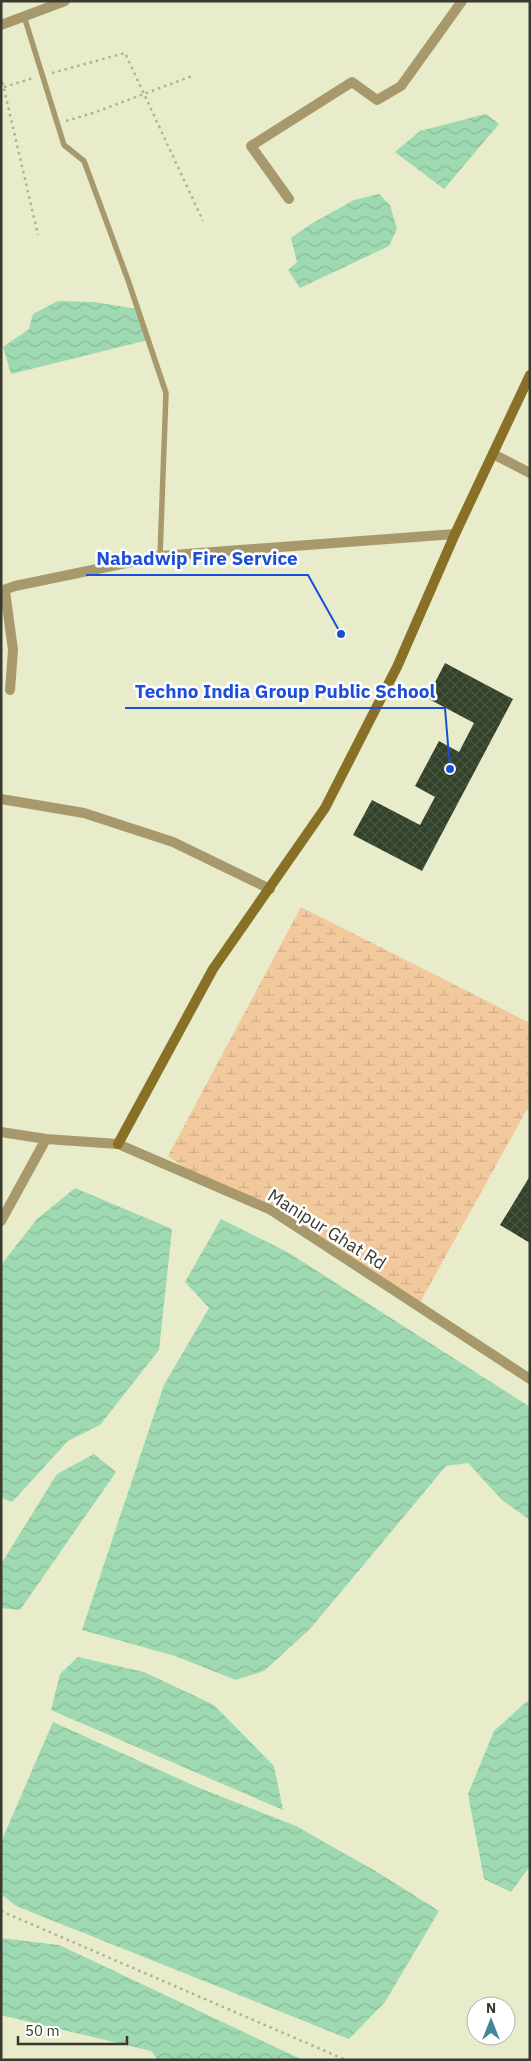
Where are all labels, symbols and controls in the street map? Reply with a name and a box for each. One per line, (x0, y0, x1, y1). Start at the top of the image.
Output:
callout: Nabadwip Fire Service (86, 541, 308, 575)
text: Nabadwip Fire Service (96, 546, 298, 570)
callout: Techno India Group Public School (125, 674, 445, 708)
text: Techno India Group Public School (135, 679, 435, 703)
street label: Manipur Ghat Rd (264, 1183, 390, 1275)
north arrow (466, 1996, 516, 2046)
text: N (486, 1999, 496, 2017)
scale bar (18, 2014, 126, 2046)
text: 50 m (25, 2021, 60, 2040)

